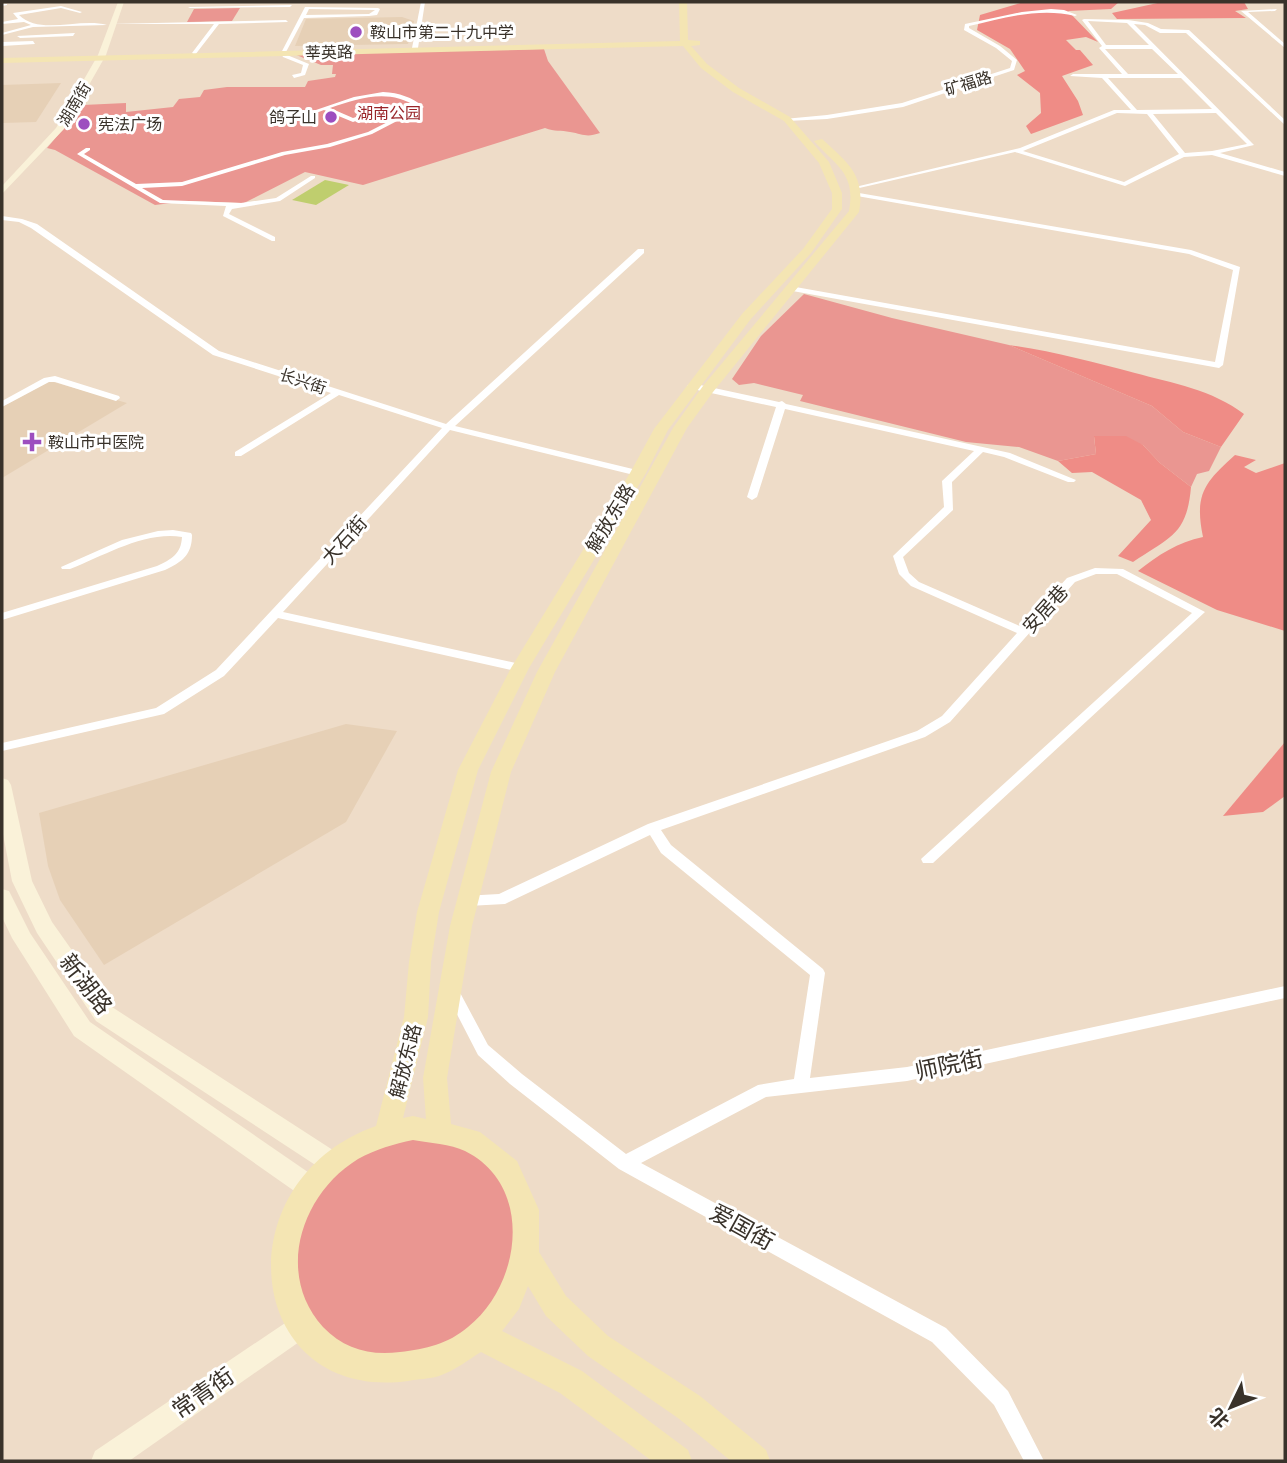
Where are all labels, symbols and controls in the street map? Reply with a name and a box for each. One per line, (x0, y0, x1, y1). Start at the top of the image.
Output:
place label: 鞍山市第二十九中学 (370, 23, 514, 42)
marker: 鞍山市第二十九中学 (348, 24, 364, 40)
street label: 莘英路 (305, 43, 353, 62)
street label: 矿福路 (942, 67, 994, 100)
street label: 湖南街 (54, 79, 95, 130)
park label: 湖南公园 (357, 104, 421, 123)
place label: 鸽子山 (269, 108, 317, 127)
marker: 鸽子山 (323, 109, 339, 125)
place label: 宪法广场 (98, 115, 162, 134)
marker: 宪法广场 (76, 116, 92, 132)
street label: 长兴街 (277, 365, 329, 398)
marker: 鞍山市中医院 (22, 432, 42, 452)
place label: 鞍山市中医院 (48, 433, 144, 452)
street label: 解放东路 (581, 480, 639, 556)
street label: 大石街 (317, 511, 371, 569)
street label: 安居巷 (1018, 580, 1072, 638)
street label: 新湖路 (55, 948, 118, 1019)
street label: 解放东路 (385, 1021, 425, 1101)
street label: 师院街 (912, 1044, 985, 1085)
street label: 爱国街 (706, 1198, 779, 1255)
street label: 常青街 (167, 1362, 239, 1423)
north arrow (1196, 1372, 1266, 1442)
text: 北 (1204, 1404, 1233, 1433)

